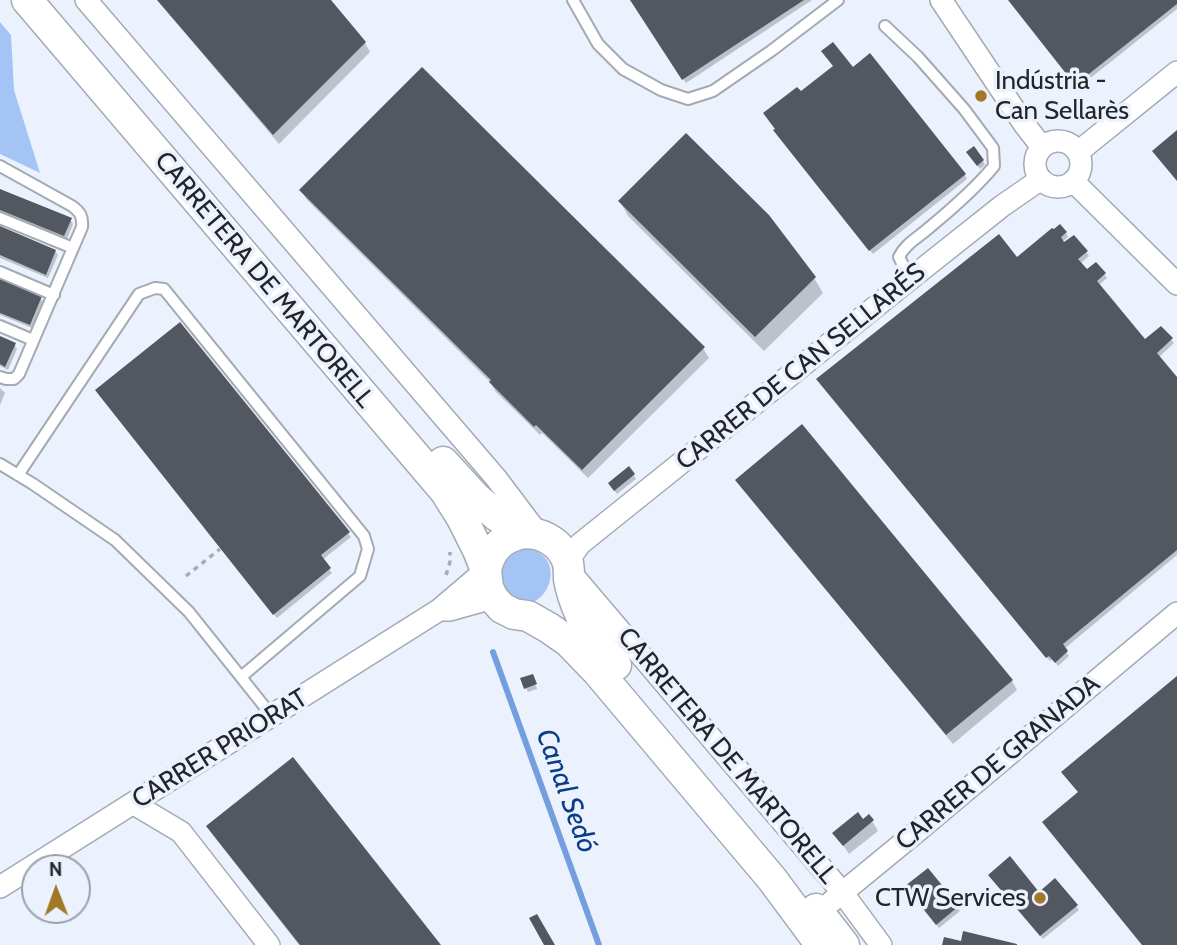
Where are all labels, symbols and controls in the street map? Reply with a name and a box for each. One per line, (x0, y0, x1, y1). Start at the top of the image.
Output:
place label: Indústria - Can Sellarès (995, 65, 1129, 126)
marker: Indústria - Can Sellarès (973, 88, 989, 104)
street label: CARRETERA DE MARTORELL (148, 146, 380, 414)
street label: CARRER DE CAN SELLARÉS (670, 257, 932, 477)
street label: CARRETERA DE MARTORELL (611, 622, 843, 890)
street label: CARRER DE GRANADA (890, 669, 1106, 857)
street label: CARRER PRIORAT (127, 683, 313, 815)
water label: Canal Sedó (528, 724, 604, 858)
north arrow (21, 854, 91, 924)
text: N (49, 858, 63, 881)
place label: CTW Services (875, 882, 1026, 914)
marker: CTW Services (1032, 890, 1048, 906)

